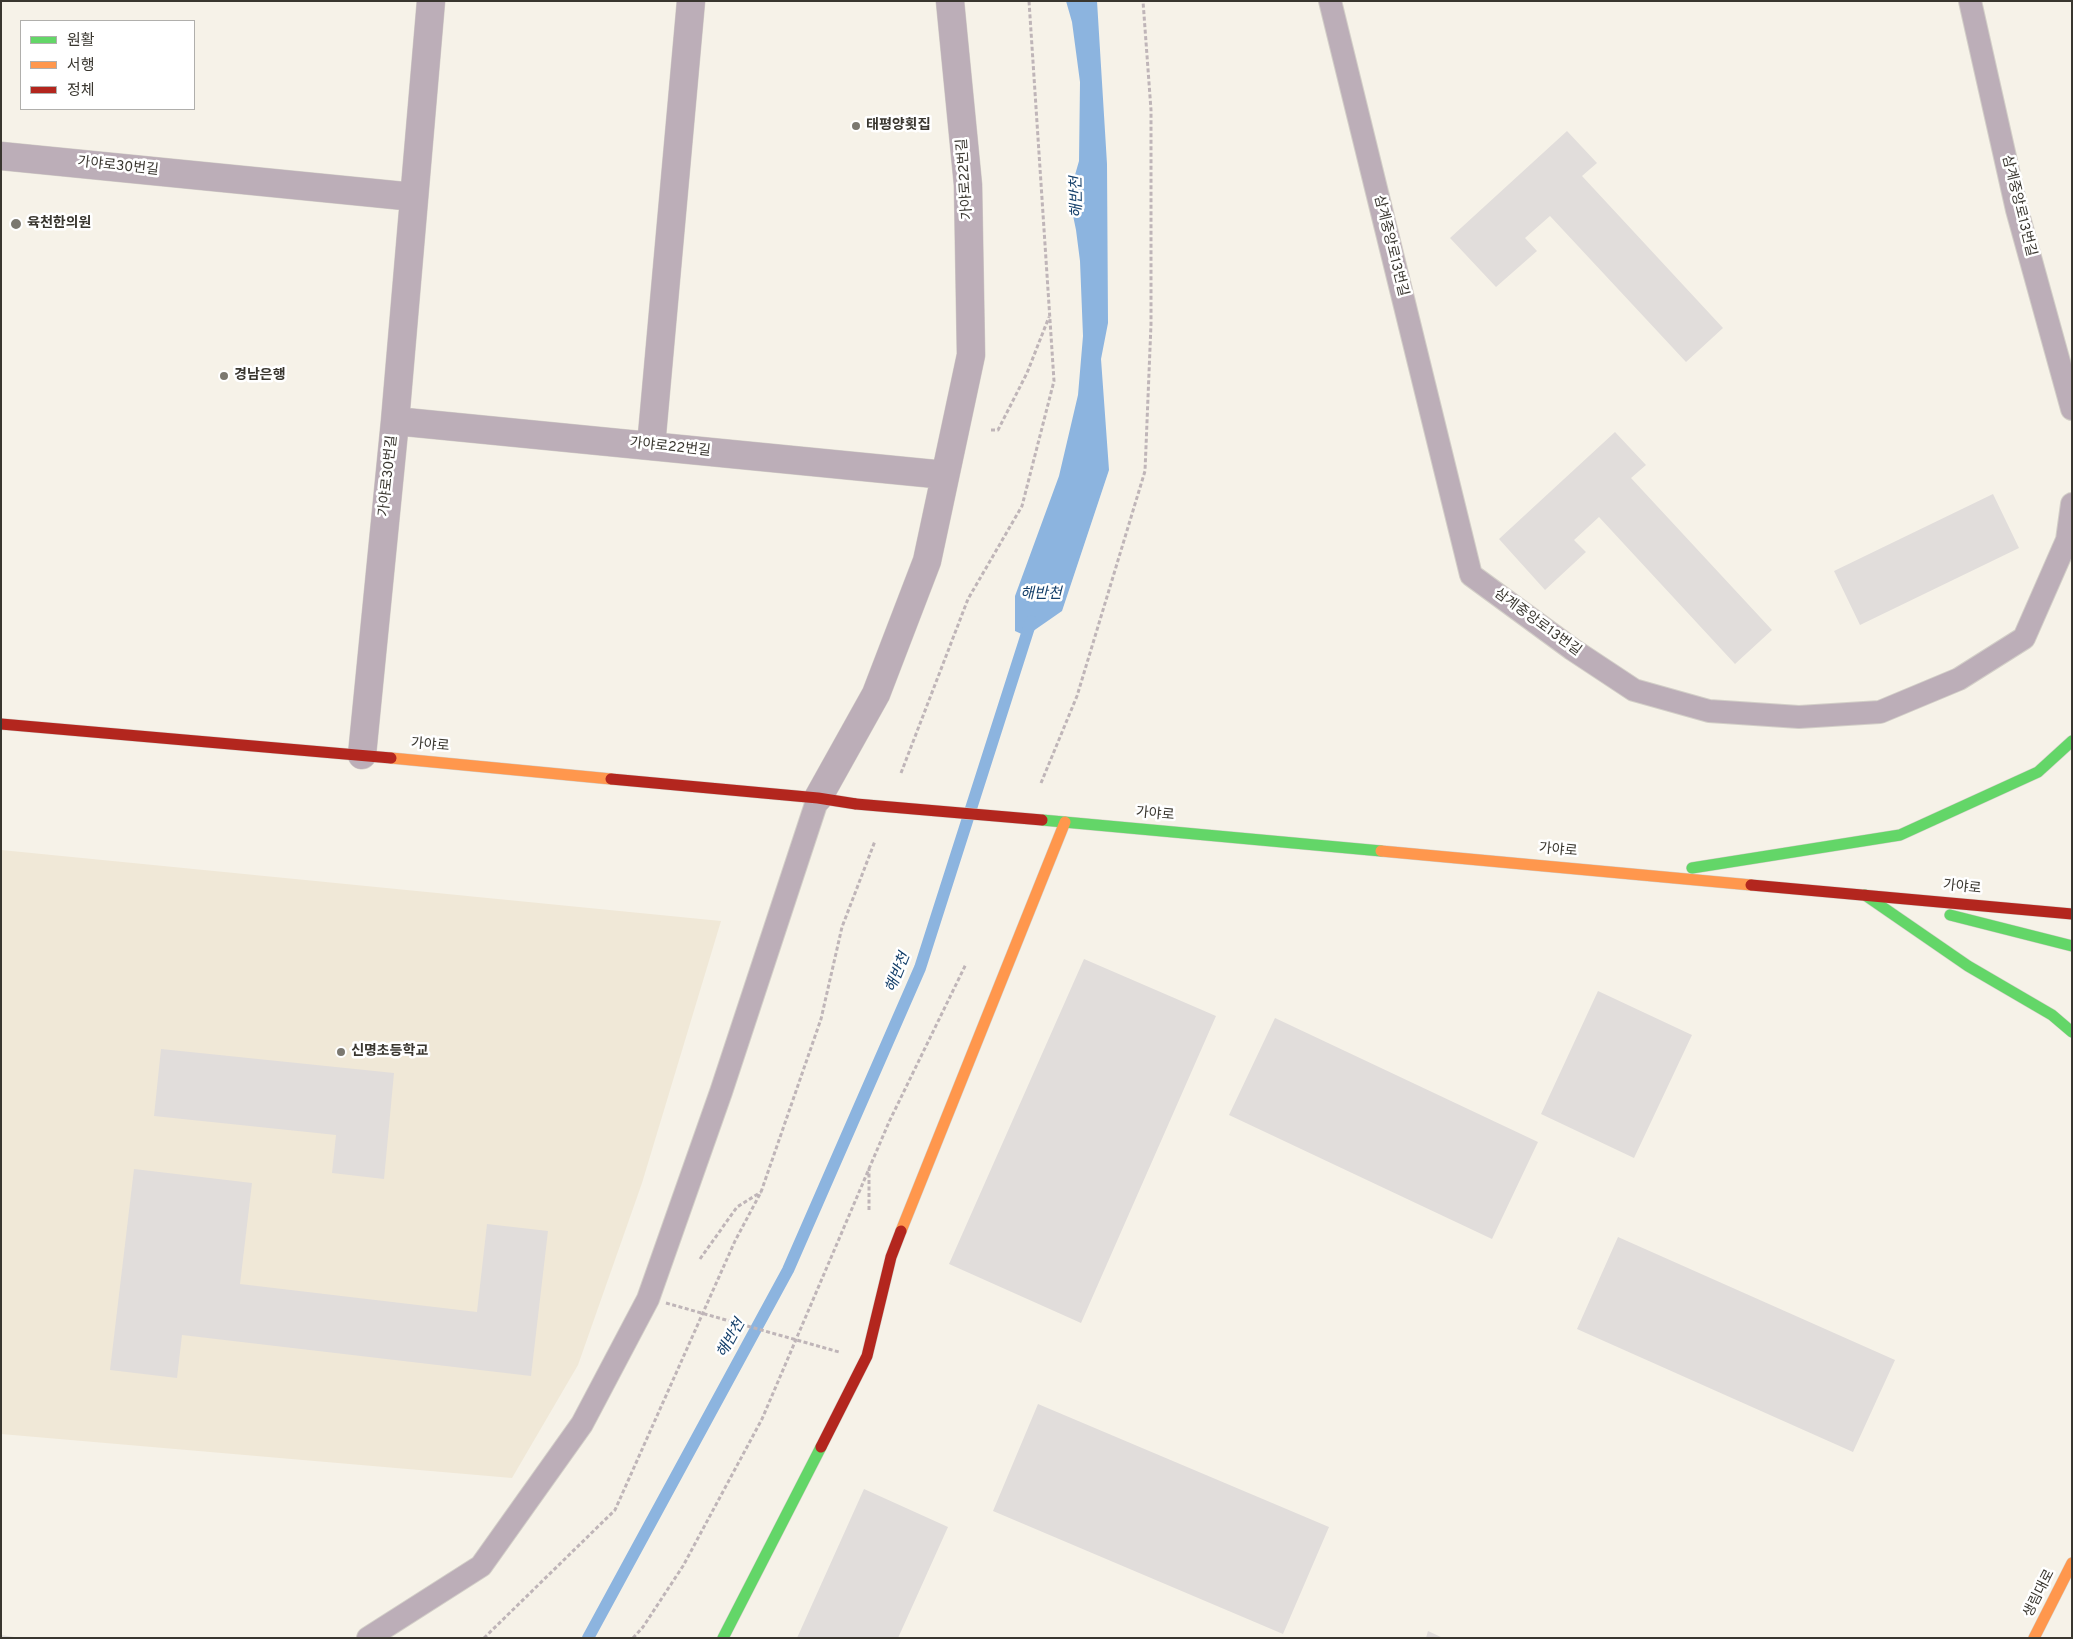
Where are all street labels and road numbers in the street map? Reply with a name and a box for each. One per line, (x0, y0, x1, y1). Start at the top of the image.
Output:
street label: 가야로22번길 (955, 138, 977, 220)
street label: 가야로30번길 (77, 154, 159, 180)
street label: 삼계중앙로13번길 (1997, 154, 2039, 258)
street label: 삼계중앙로13번길 (1369, 194, 1411, 298)
street label: 가야로30번길 (376, 435, 402, 517)
street label: 가야로22번길 (629, 435, 711, 461)
street label: 삼계중앙로13번길 (1490, 586, 1584, 660)
street label: 가야로 (410, 736, 450, 756)
street label: 가야로 (1135, 805, 1175, 825)
street label: 가야로 (1538, 841, 1578, 861)
street label: 가야로 (1942, 878, 1982, 898)
street label: 생림대로 (2021, 1567, 2059, 1621)

